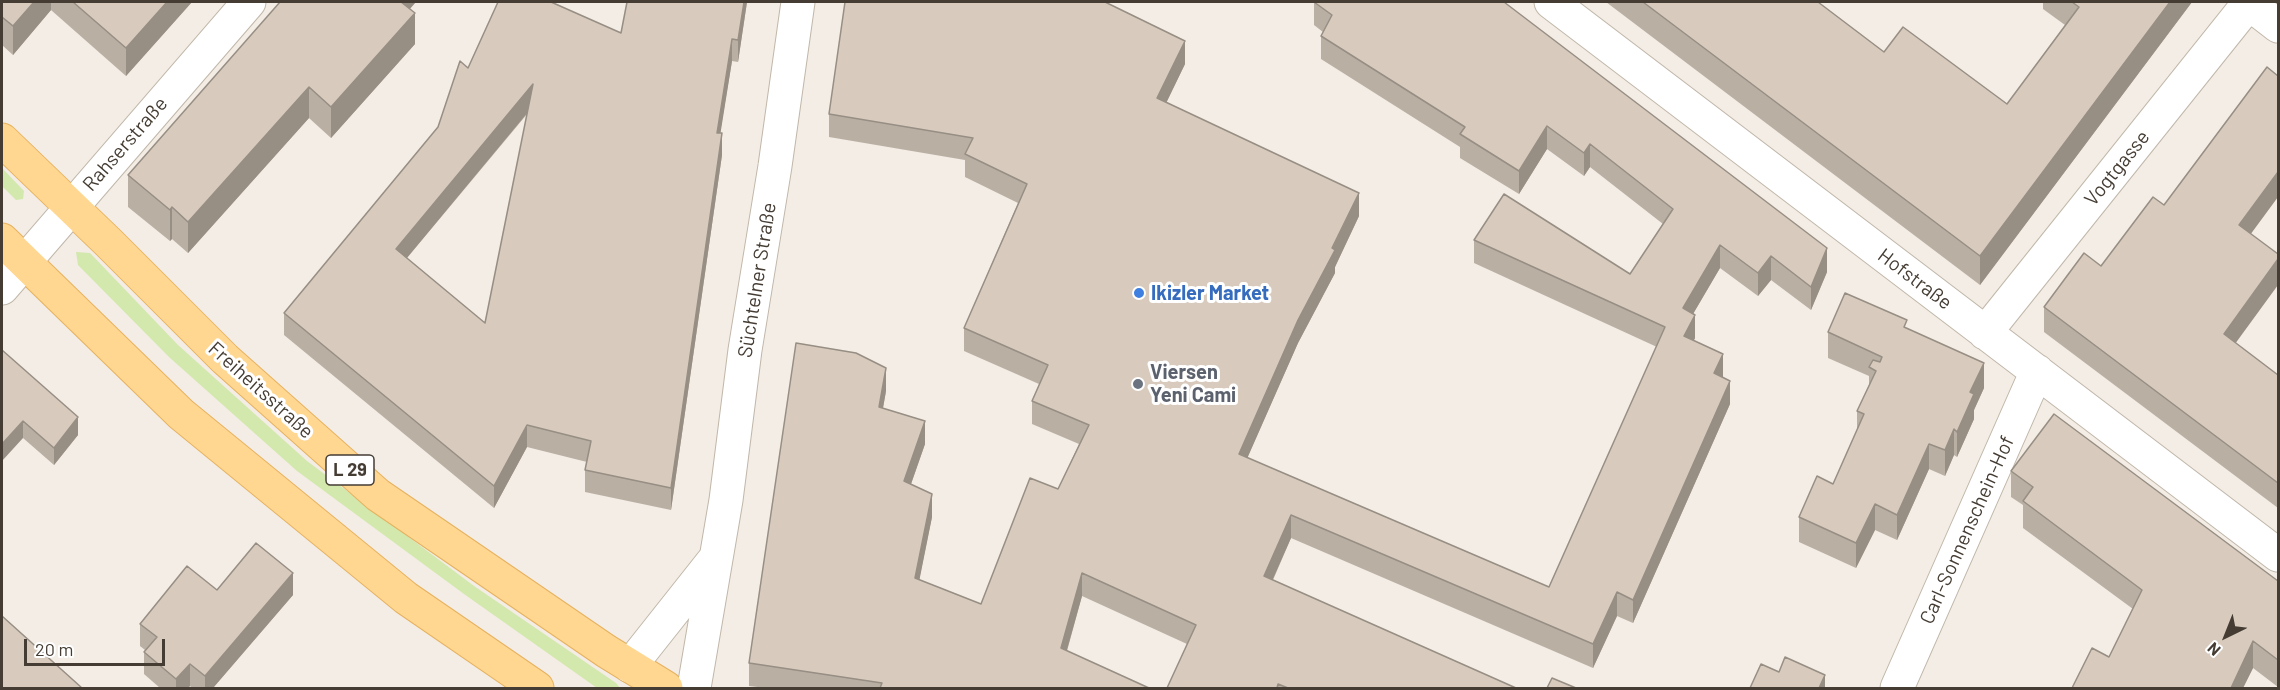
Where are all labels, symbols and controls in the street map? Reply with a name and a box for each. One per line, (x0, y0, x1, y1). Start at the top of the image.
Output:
street label: Rahserstraße (78, 92, 172, 196)
street label: Vogtgasse (2079, 125, 2155, 211)
street label: Süchtelner Straße (733, 201, 781, 359)
street label: Hofstraße (1873, 243, 1957, 315)
place label: Ikizler Market (1151, 281, 1269, 305)
marker: Ikizler Market (1132, 286, 1146, 300)
street label: Freiheitsstraße (203, 337, 319, 443)
place label: Viersen Yeni Cami (1150, 360, 1236, 407)
marker: Viersen Yeni Cami (1131, 377, 1145, 391)
street label: Carl-Sonnenschein-Hof (1915, 432, 2019, 628)
road number: L 29 (326, 455, 374, 485)
north arrow (2196, 606, 2256, 666)
scale bar (27, 627, 168, 665)
text: 20 m (35, 638, 73, 660)
text: N (2203, 639, 2224, 660)

